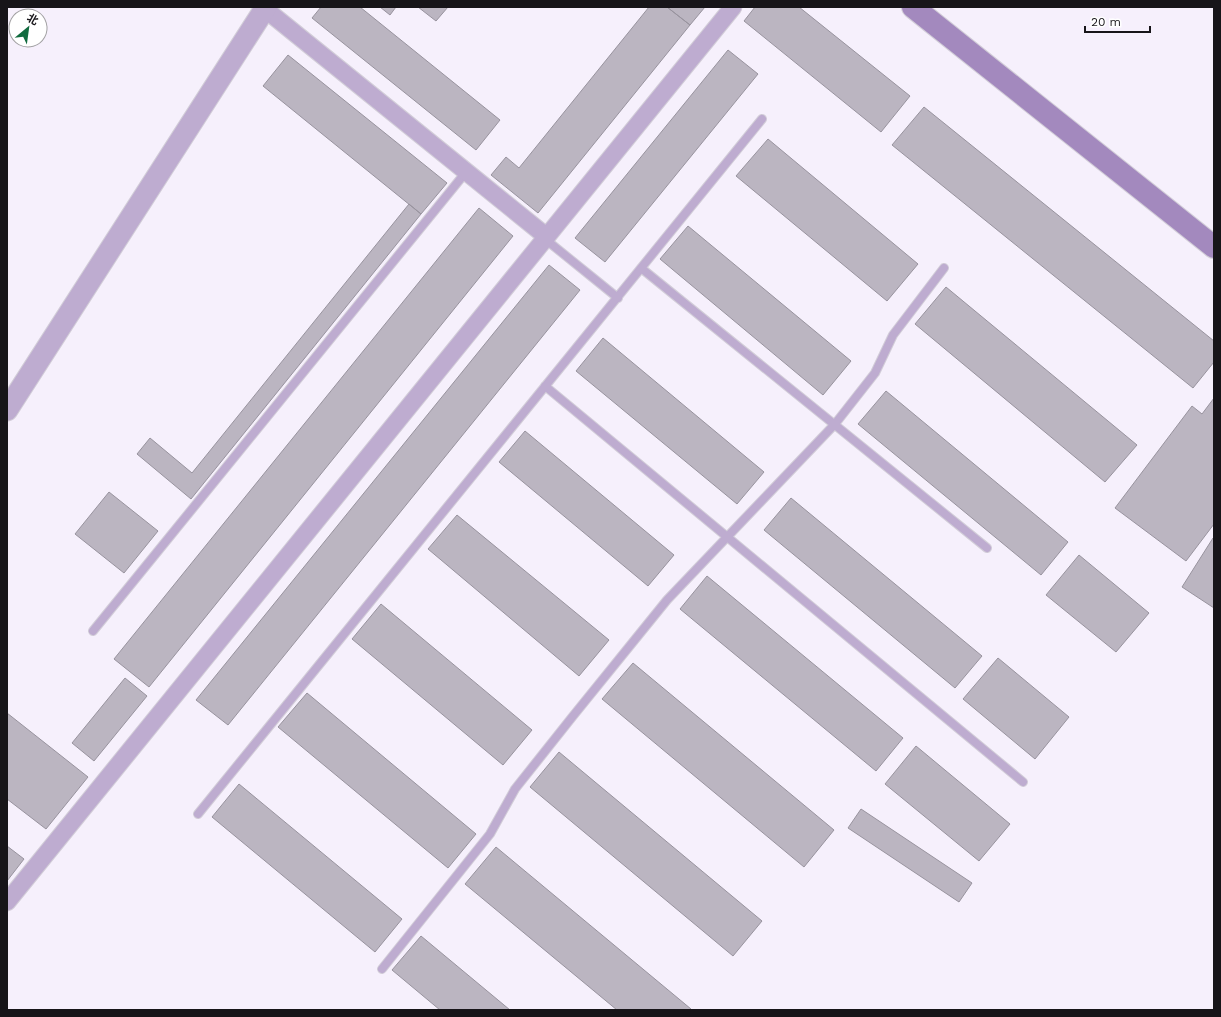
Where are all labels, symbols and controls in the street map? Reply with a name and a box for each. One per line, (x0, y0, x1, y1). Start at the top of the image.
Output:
north arrow (8, 8, 48, 48)
scale bar (1085, 8, 1150, 34)
text: 北 (25, 11, 41, 28)
text: 20 m (1091, 15, 1121, 29)

